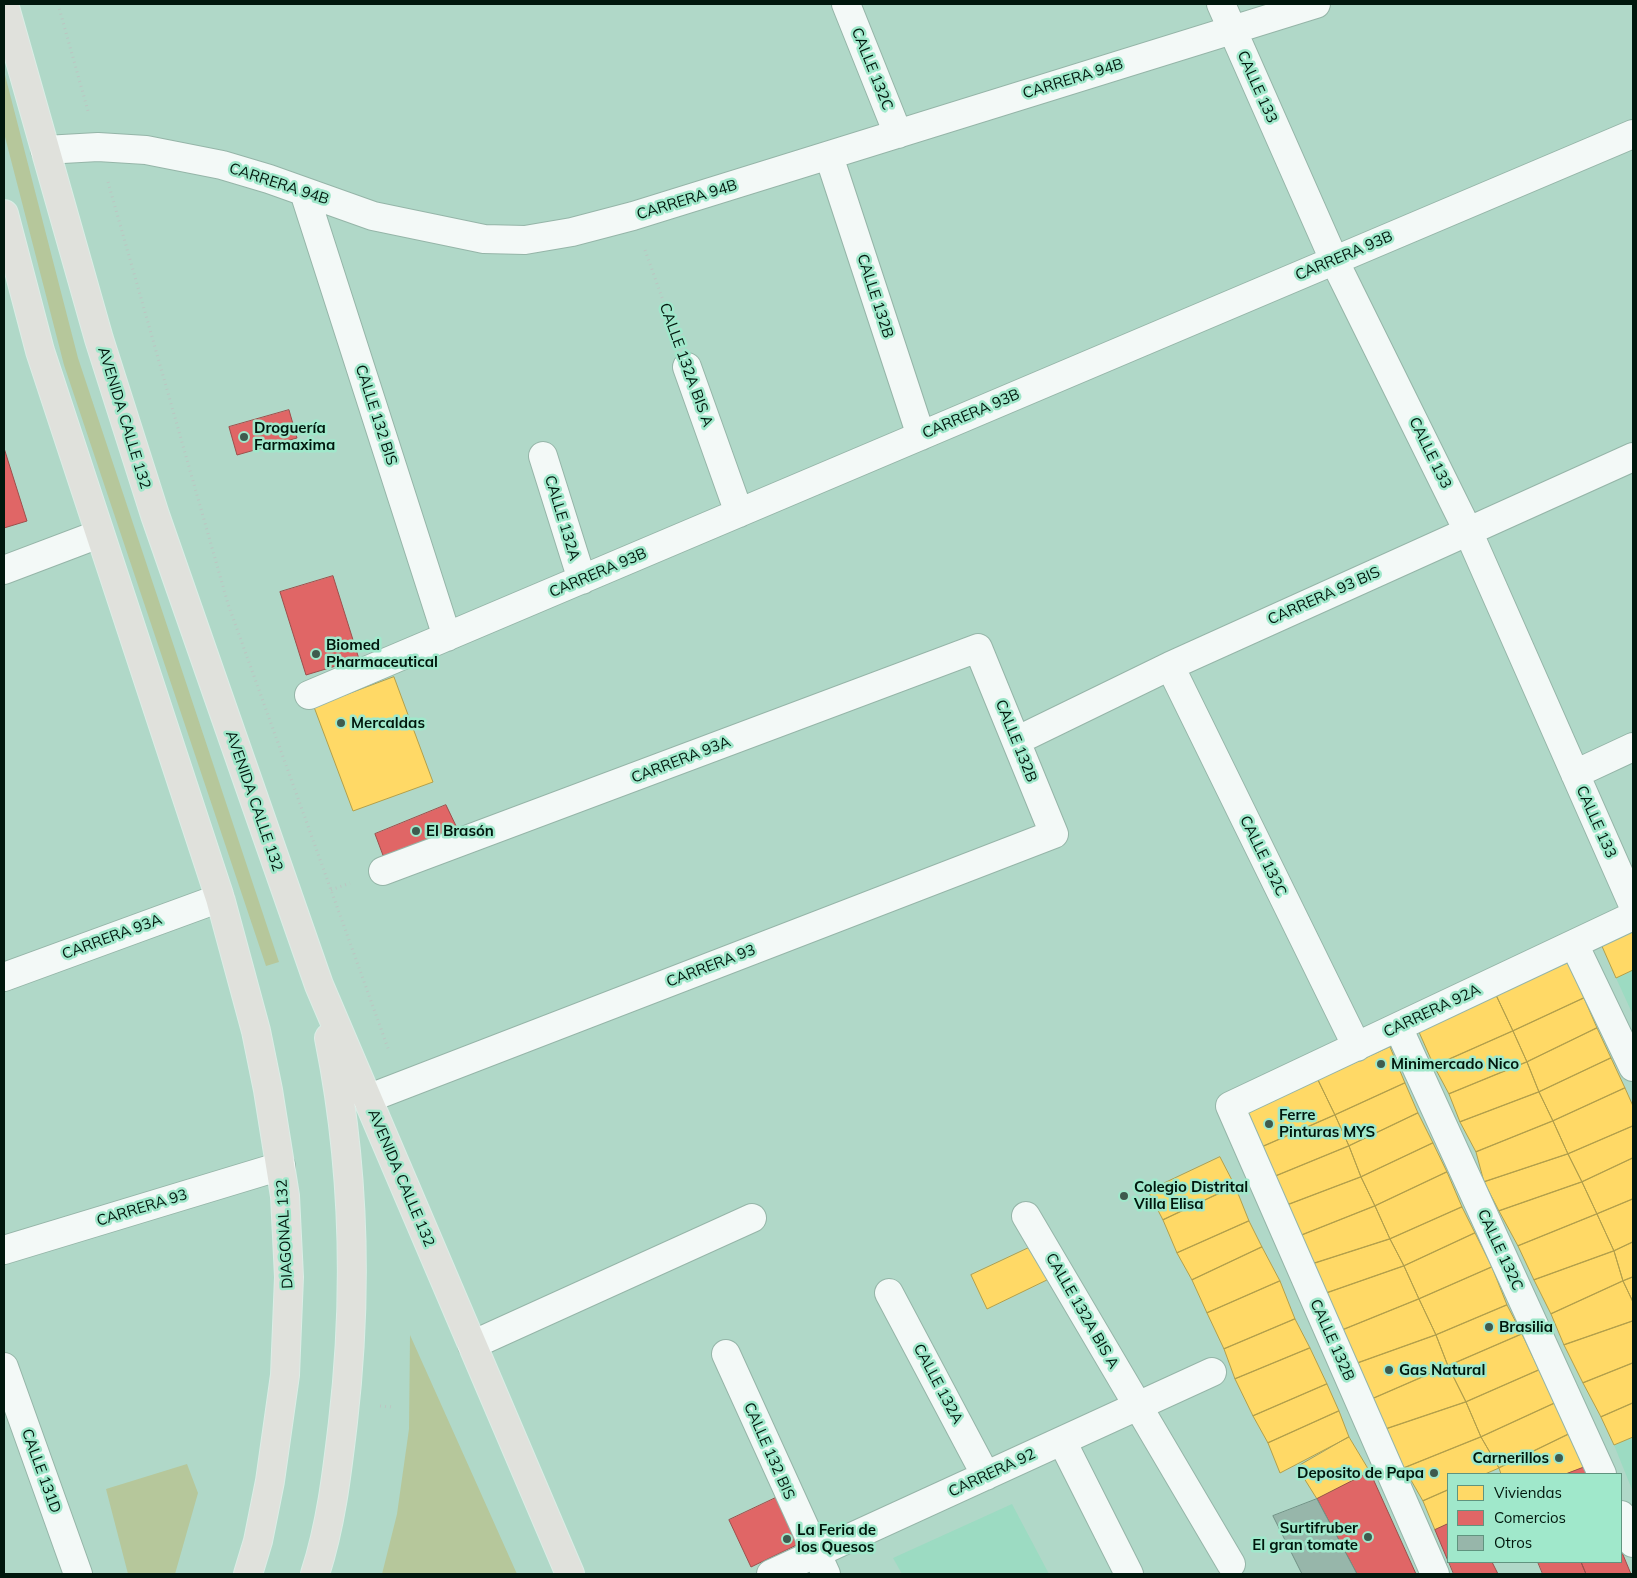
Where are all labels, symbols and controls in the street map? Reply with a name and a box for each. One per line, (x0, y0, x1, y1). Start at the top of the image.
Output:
street label: CALLE 132C (847, 25, 897, 113)
street label: CALLE 133 (1233, 48, 1281, 126)
street label: CARRERA 94B (1021, 55, 1125, 103)
street label: CARRERA 94B (227, 159, 331, 209)
street label: CARRERA 94B (635, 176, 739, 224)
street label: CARRERA 93B (1293, 227, 1395, 285)
street label: CALLE 132B (853, 252, 897, 340)
street label: CALLE 132A BIS A (655, 301, 717, 429)
street label: AVENIDA CALLE 132 (94, 345, 154, 491)
street label: CALLE 132 BIS (351, 363, 401, 467)
street label: CARRERA 93B (920, 385, 1022, 443)
street label: CALLE 133 (1405, 414, 1455, 492)
place label: Droguería Farmaxima (254, 419, 335, 454)
marker: Droguería Farmaxima (238, 431, 250, 443)
street label: CALLE 132A (541, 473, 583, 563)
street label: CARRERA 93B (547, 544, 649, 602)
street label: CARRERA 93 BIS (1265, 563, 1383, 629)
place label: Biomed Pharmaceutical (326, 636, 438, 671)
marker: Biomed Pharmaceutical (310, 648, 322, 660)
street label: CALLE 132B (991, 697, 1041, 785)
place label: Mercaldas (351, 714, 425, 732)
marker: Mercaldas (335, 717, 347, 729)
street label: AVENIDA CALLE 132 (221, 728, 287, 874)
street label: CARRERA 93A (629, 733, 733, 787)
street label: CALLE 133 (1572, 783, 1620, 861)
street label: CALLE 132C (1236, 813, 1290, 899)
place label: El Brasón (426, 822, 494, 840)
marker: El Brasón (410, 825, 422, 837)
street label: CARRERA 93A (60, 911, 164, 963)
street label: CARRERA 93 (664, 941, 758, 991)
street label: CARRERA 92A (1381, 981, 1483, 1041)
place label: Minimercado Nico (1391, 1055, 1519, 1073)
marker: Minimercado Nico (1375, 1058, 1387, 1070)
place label: Ferre Pinturas MYS (1279, 1106, 1375, 1141)
street label: AVENIDA CALLE 132 (364, 1107, 438, 1249)
marker: Ferre Pinturas MYS (1263, 1118, 1275, 1130)
place label: Colegio Distrital Villa Elisa (1134, 1178, 1248, 1213)
street label: DIAGONAL 132 (273, 1179, 297, 1289)
street label: CARRERA 93 (95, 1186, 189, 1230)
marker: Colegio Distrital Villa Elisa (1118, 1190, 1130, 1202)
street label: CALLE 132C (1473, 1207, 1527, 1293)
street label: CALLE 132A BIS A (1042, 1250, 1122, 1372)
street label: CALLE 132B (1306, 1296, 1358, 1384)
place label: Brasilia (1499, 1318, 1553, 1336)
marker: Brasilia (1483, 1321, 1495, 1333)
street label: CALLE 132A (909, 1341, 967, 1427)
place label: Gas Natural (1399, 1361, 1485, 1379)
marker: Gas Natural (1383, 1364, 1395, 1376)
street label: CALLE 132 BIS (740, 1400, 798, 1502)
street label: CALLE 131D (17, 1426, 65, 1516)
street label: CARRERA 92 (946, 1445, 1038, 1501)
place label: Carnerillos (1473, 1449, 1549, 1467)
marker: Carnerillos (1553, 1452, 1565, 1464)
place label: Deposito de Papa (1297, 1464, 1424, 1482)
marker: Deposito de Papa (1428, 1467, 1440, 1479)
legend (1447, 1473, 1622, 1563)
text: Viviendas (1494, 1483, 1562, 1502)
text: Comercios (1494, 1508, 1566, 1527)
place label: Surtifruber El gran tomate (1252, 1519, 1358, 1554)
place label: La Feria de los Quesos (797, 1521, 876, 1556)
marker: Surtifruber El gran tomate (1362, 1531, 1374, 1543)
marker: La Feria de los Quesos (781, 1533, 793, 1545)
text: Otros (1494, 1533, 1532, 1552)

